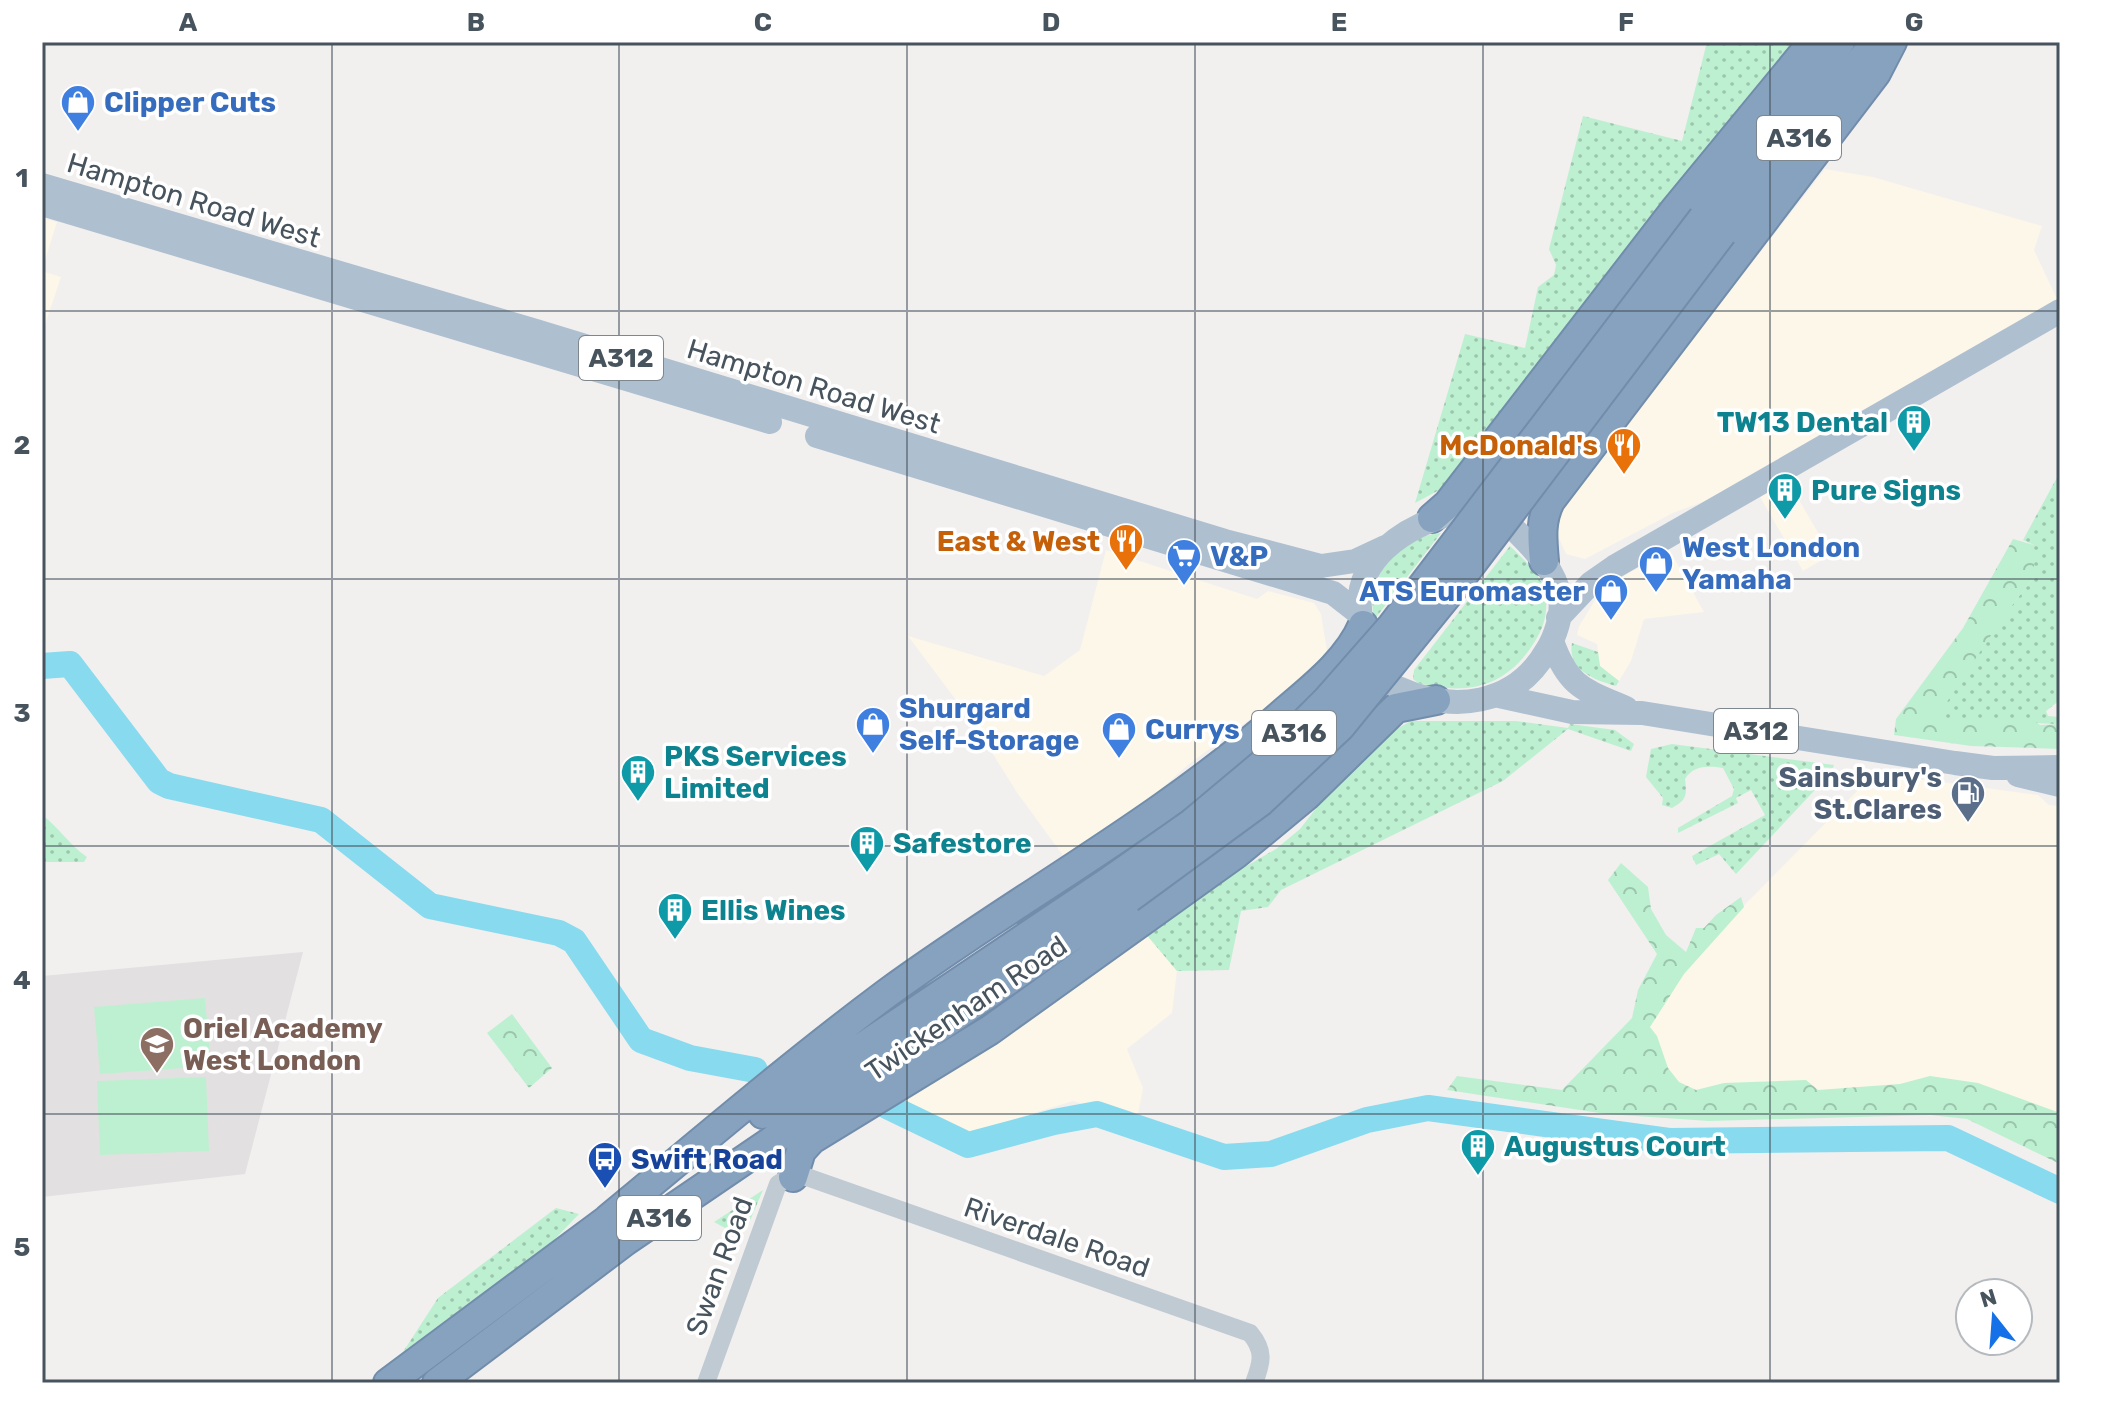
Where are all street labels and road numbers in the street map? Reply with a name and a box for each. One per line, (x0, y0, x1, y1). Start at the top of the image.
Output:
road number: A316 (1757, 116, 1841, 160)
street label: Hampton Road West (63, 146, 325, 255)
street label: Hampton Road West (683, 332, 945, 441)
road number: A312 (579, 336, 663, 380)
road number: A312 (1714, 709, 1798, 753)
road number: A316 (1252, 711, 1336, 755)
street label: Twickenham Road (859, 929, 1073, 1088)
street label: Riverdale Road (960, 1190, 1154, 1285)
street label: Swan Road (679, 1192, 760, 1340)
road number: A316 (617, 1196, 701, 1240)

